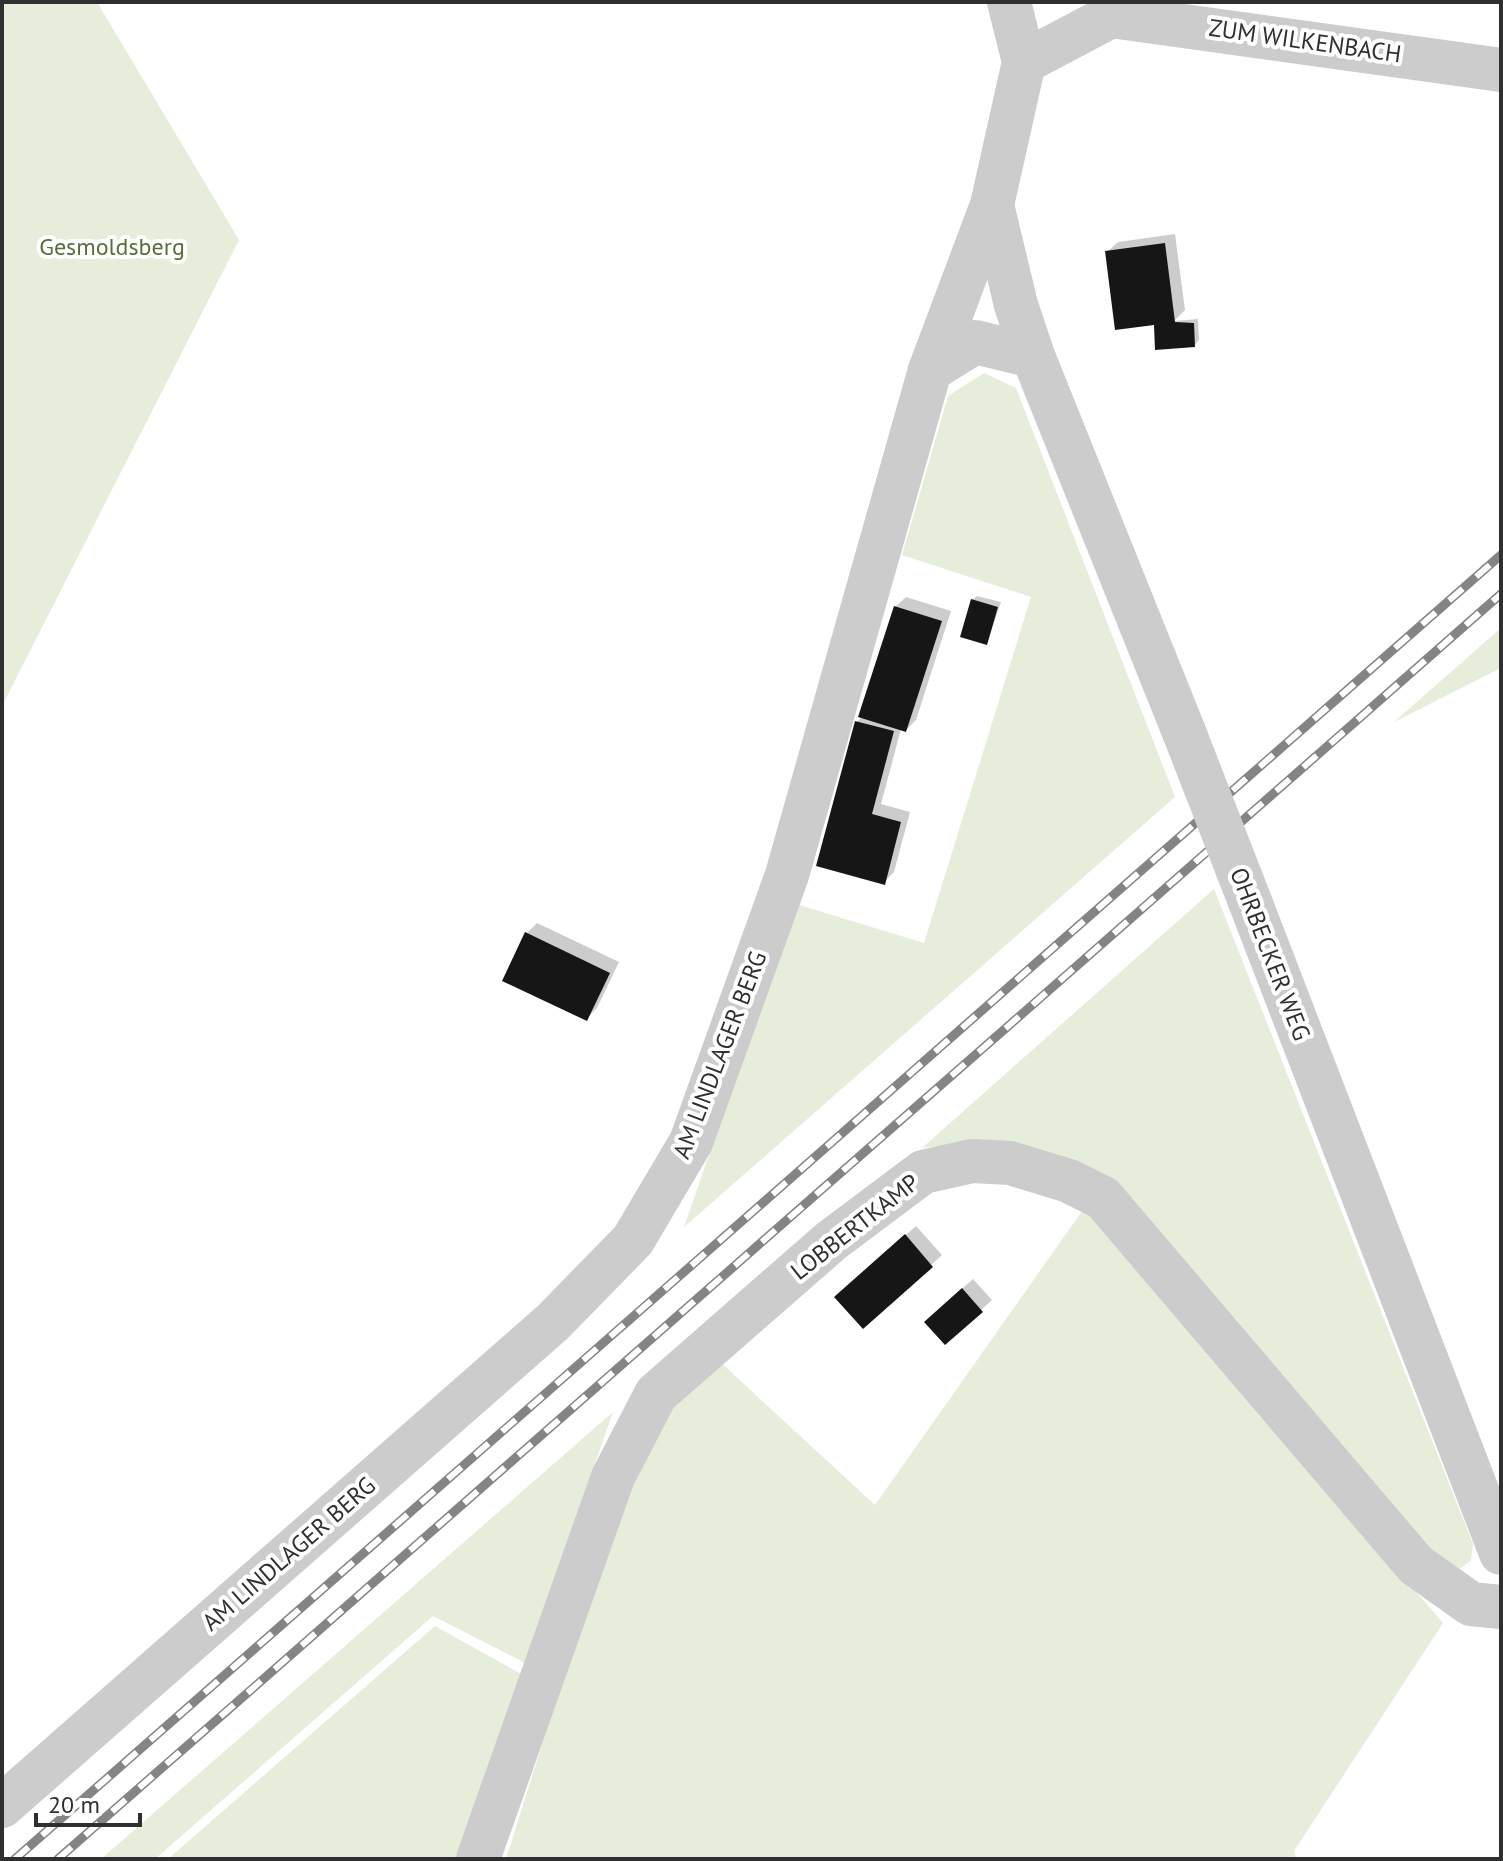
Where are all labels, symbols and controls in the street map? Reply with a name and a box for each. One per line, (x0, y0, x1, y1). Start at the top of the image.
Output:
street label: ZUM WILKENBACH (1207, 12, 1403, 69)
park label: Gesmoldsberg (39, 231, 185, 262)
street label: OHRBECKER WEG (1223, 863, 1318, 1045)
street label: AM LINDLAGER BERG (666, 947, 773, 1163)
street label: LOBBERTKAMP (784, 1167, 925, 1286)
street label: AM LINDLAGER BERG (196, 1470, 382, 1637)
scale bar (36, 1777, 140, 1827)
text: 20 m (48, 1789, 100, 1820)

